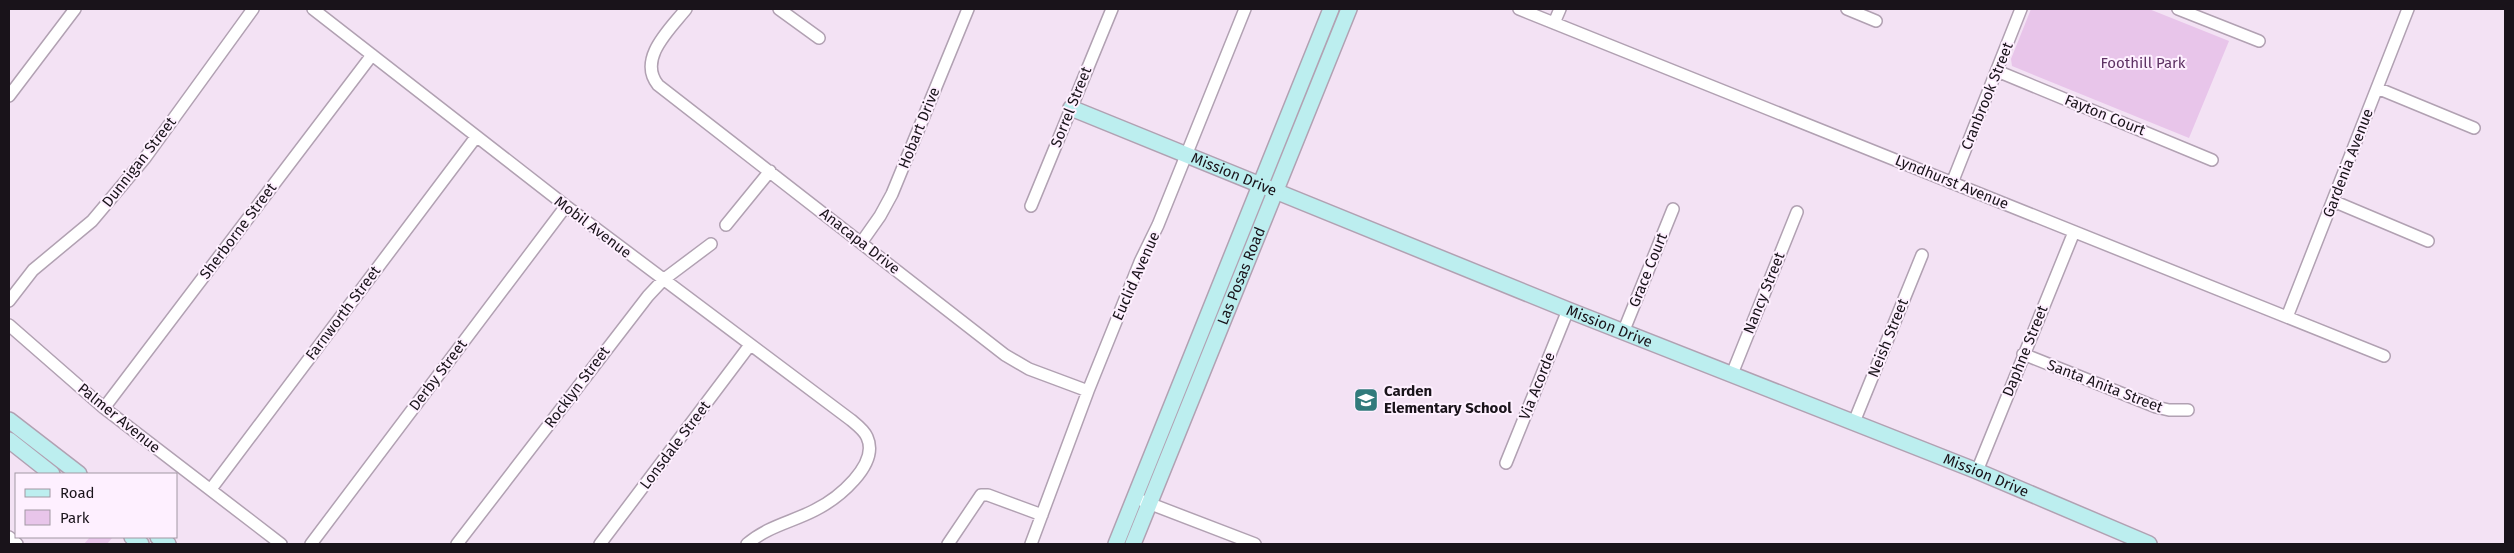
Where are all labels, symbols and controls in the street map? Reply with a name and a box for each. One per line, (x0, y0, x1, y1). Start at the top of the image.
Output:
street label: Cranbrook Street (1957, 39, 2017, 152)
park label: Foothill Park (2100, 54, 2186, 72)
street label: Sorrel Street (1047, 64, 1096, 150)
street label: Hobart Drive (895, 85, 943, 171)
street label: Fayton Court (2062, 91, 2148, 140)
street label: Gardenia Avenue (2319, 106, 2377, 220)
street label: Dunnigan Street (98, 113, 180, 211)
street label: Mission Drive (1189, 149, 1279, 200)
street label: Lyndhurst Avenue (1893, 151, 2011, 213)
street label: Sherborne Street (196, 179, 280, 283)
street label: Mobil Avenue (551, 192, 635, 262)
street label: Anacapa Drive (816, 204, 904, 278)
street label: Las Posas Road (1213, 224, 1269, 328)
street label: Euclid Avenue (1108, 229, 1164, 323)
street label: Grace Court (1625, 230, 1671, 310)
street label: Nancy Street (1739, 249, 1789, 336)
street label: Farnworth Street (302, 262, 385, 364)
street label: Neish Street (1864, 296, 1912, 380)
street label: Mission Drive (1564, 301, 1655, 351)
street label: Daphne Street (1998, 302, 2052, 399)
street label: Derby Street (405, 335, 471, 414)
street label: Rocklyn Street (540, 342, 614, 431)
street label: Via Acorde (1515, 350, 1559, 422)
street label: Santa Anita Street (2045, 356, 2166, 417)
street label: Palmer Avenue (74, 379, 164, 457)
place label: Carden Elementary School (1384, 382, 1512, 417)
school or university icon: Carden Elementary School (1353, 387, 1379, 413)
street label: Lonsdale Street (636, 397, 714, 493)
street label: Mission Drive (1941, 450, 2031, 501)
legend (15, 473, 178, 538)
text: Road (60, 484, 95, 502)
text: Park (60, 509, 90, 527)

